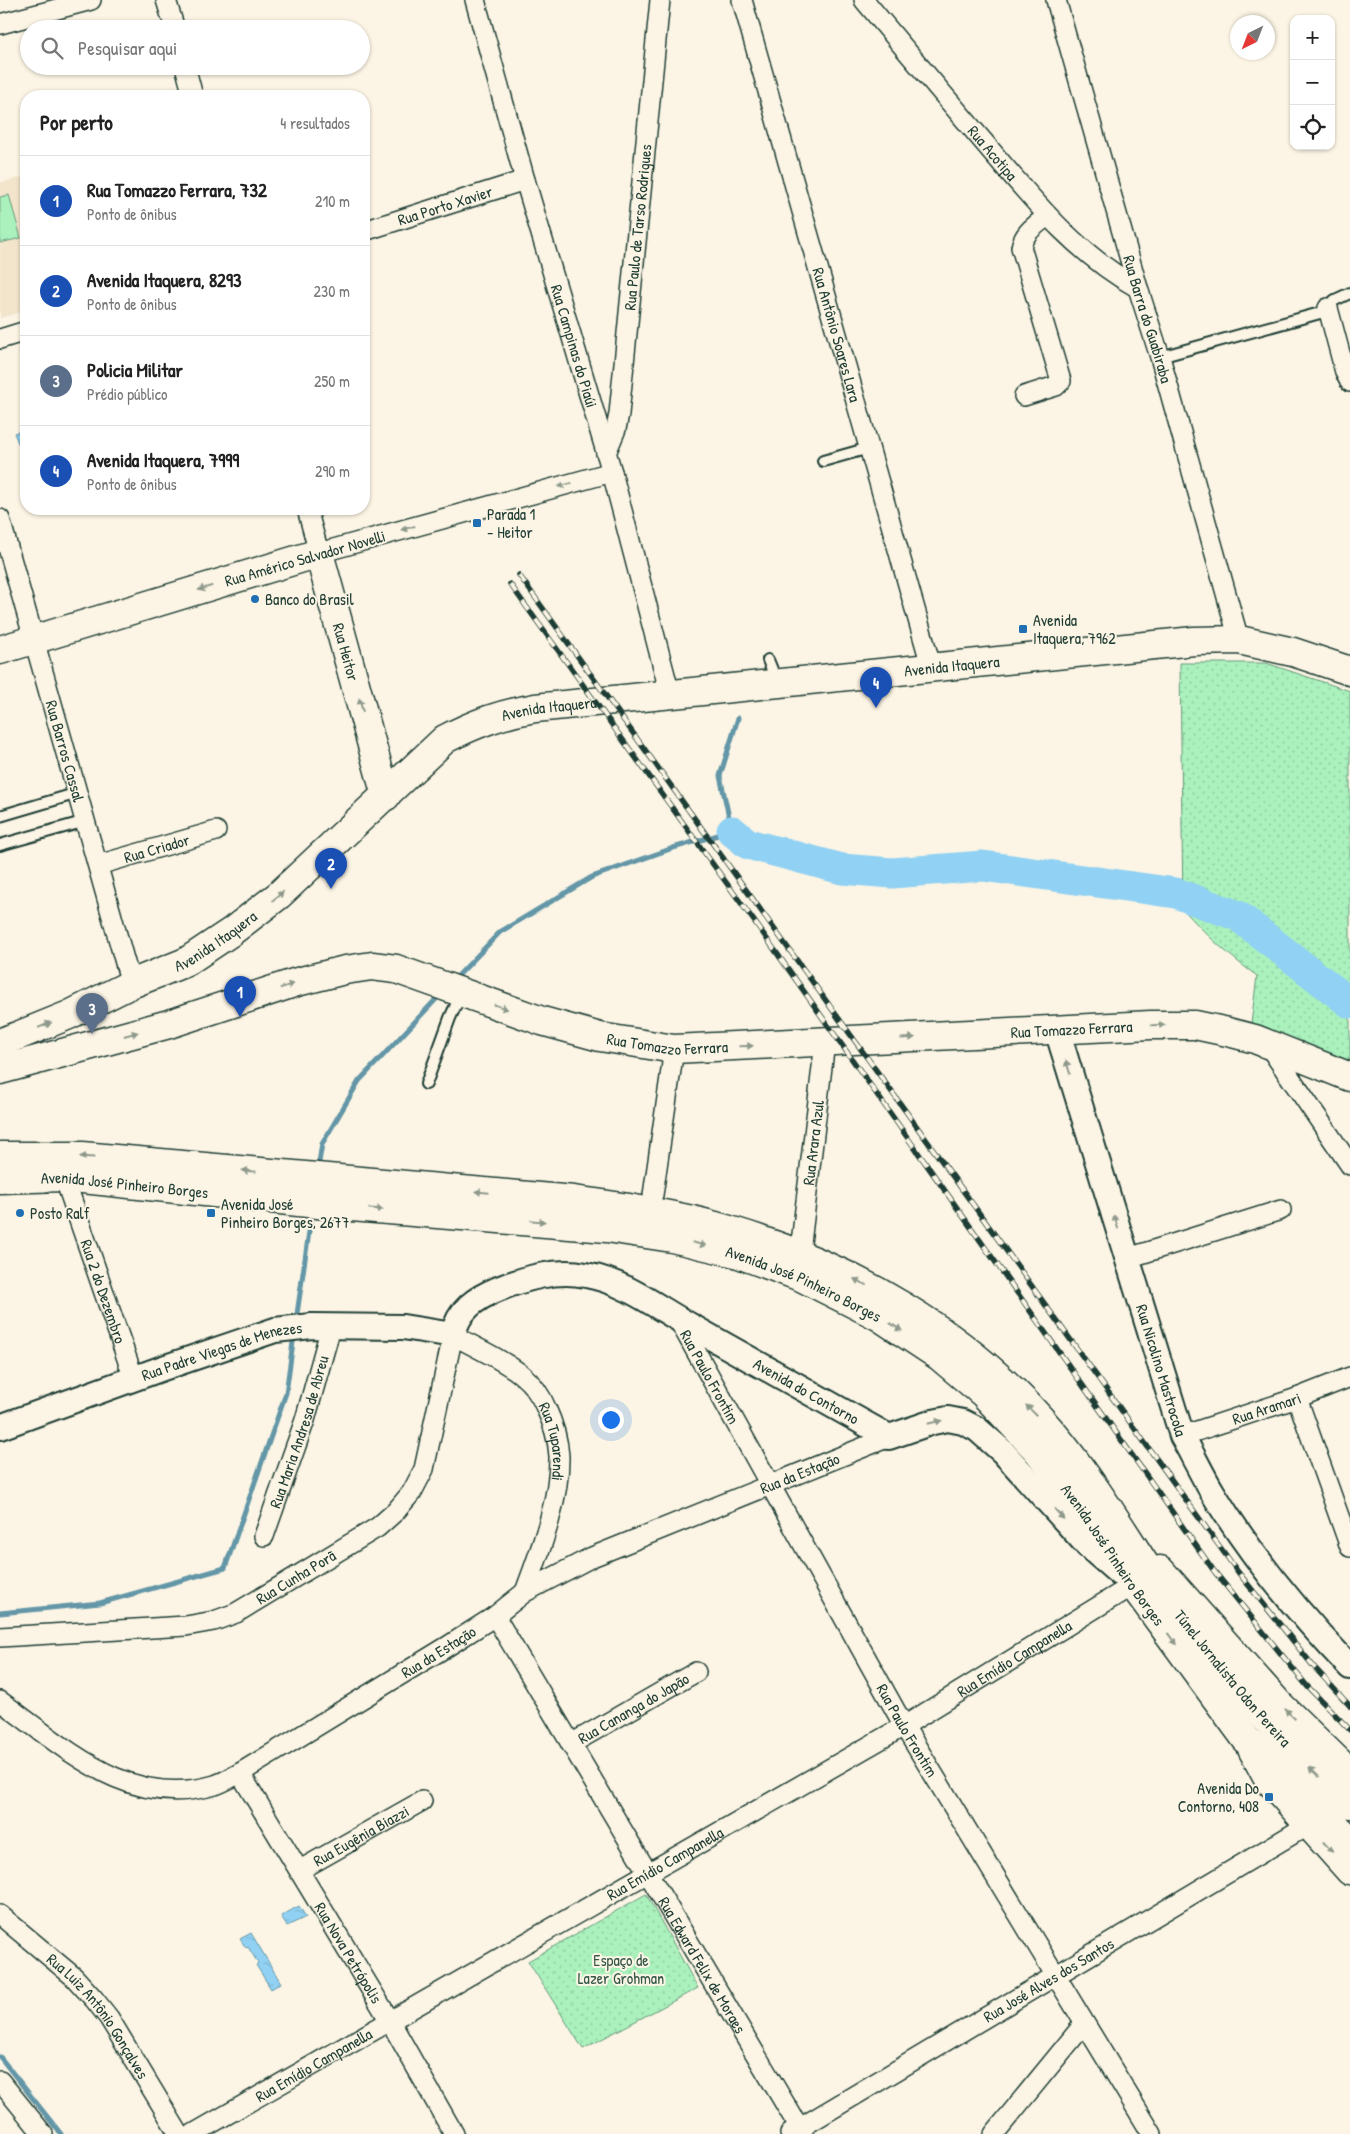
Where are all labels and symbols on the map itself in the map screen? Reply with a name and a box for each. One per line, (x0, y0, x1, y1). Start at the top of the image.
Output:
north arrow (1230, 15, 1275, 60)
street label: Rua Acotipa (963, 120, 1023, 185)
street label: Rua Paulo de Tarso Rodrigues (618, 143, 657, 311)
street label: Rua Porto Xavier (395, 180, 495, 231)
street label: Rua Barra do Guabiraba (1118, 253, 1178, 385)
street label: Rua Antônio Soares Lara (808, 265, 867, 405)
street label: Rua Campinas do Piaúi (546, 282, 603, 410)
one-way arrow (558, 481, 573, 489)
place label: Parada 1 - Heitor (487, 503, 536, 543)
marker: Parada 1 - Heitor (471, 517, 483, 529)
one-way arrow (401, 524, 416, 532)
street label: Rua Américo Salvador Novelli (222, 525, 388, 591)
one-way arrow (198, 584, 213, 592)
place label: Banco do Brasil (265, 588, 355, 610)
marker: Banco do Brasil (249, 593, 261, 605)
place label: Avenida Itaquera, 7962 (1033, 609, 1116, 649)
street label: Rua Heitor (328, 620, 365, 683)
marker: Avenida Itaquera, 7962 (1017, 623, 1029, 635)
street label: Avenida Itaquera (903, 650, 1001, 681)
pin: 4 (860, 667, 892, 708)
street label: Avenida Itaquera (499, 691, 598, 726)
street label: Rua Barros Cassal (41, 698, 90, 805)
one-way arrow (356, 698, 364, 713)
street label: Rua Criador (121, 828, 192, 868)
pin: 2 (315, 848, 347, 889)
one-way arrow (271, 890, 283, 902)
street label: Avenida Itaquera (171, 905, 261, 977)
pin: 1 (224, 976, 256, 1017)
one-way arrow (279, 981, 294, 989)
pin: 3 (76, 993, 108, 1034)
one-way arrow (494, 1003, 509, 1011)
street label: Rua Tomazzo Ferrara (1010, 1015, 1133, 1043)
one-way arrow (38, 1020, 52, 1028)
one-way arrow (1150, 1021, 1166, 1029)
street label: Rua Tomazzo Ferrara (605, 1027, 729, 1060)
one-way arrow (124, 1029, 139, 1037)
one-way arrow (900, 1034, 916, 1042)
one-way arrow (738, 1041, 754, 1049)
one-way arrow (1064, 1059, 1072, 1074)
street label: Rua Arara Azul (797, 1098, 829, 1186)
one-way arrow (79, 1152, 95, 1160)
street label: Avenida José Pinheiro Borges (41, 1166, 209, 1203)
one-way arrow (241, 1167, 257, 1175)
one-way arrow (474, 1188, 490, 1196)
place label: Avenida José Pinheiro Borges, 2677 (221, 1193, 350, 1233)
place label: Posto Ralf (30, 1202, 90, 1224)
one-way arrow (368, 1205, 384, 1213)
marker: Posto Ralf (14, 1207, 26, 1219)
marker: Avenida José Pinheiro Borges, 2677 (205, 1207, 217, 1219)
one-way arrow (1112, 1214, 1120, 1229)
one-way arrow (530, 1217, 546, 1225)
street label: Rua 2 do Dezembro (75, 1236, 132, 1347)
one-way arrow (691, 1240, 706, 1248)
street label: Avenida José Pinheiro Borges (724, 1240, 885, 1327)
one-way arrow (853, 1278, 867, 1286)
street label: Rua Nicolino Mastrocola (1131, 1302, 1192, 1439)
street label: Rua Padre Viegas de Menezes (138, 1316, 303, 1386)
one-way arrow (889, 1323, 902, 1332)
street label: Rua Paulo Frontim (675, 1326, 745, 1428)
street label: Avenida do Contorno (749, 1352, 864, 1430)
street label: Rua Maria Andresa de Abreu (264, 1353, 334, 1511)
street label: Rua Aramari (1229, 1387, 1304, 1430)
street label: Rua Tuparendi (534, 1399, 570, 1482)
one-way arrow (1025, 1405, 1037, 1417)
your location (598, 1407, 624, 1433)
one-way arrow (928, 1418, 943, 1426)
street label: Rua da Estação (757, 1447, 843, 1499)
street label: Avenida José Pinheiro Borges (1056, 1479, 1170, 1630)
one-way arrow (1053, 1508, 1065, 1520)
street label: Rua Cunha Porã (252, 1544, 340, 1609)
street label: Túnel Jornalista Odon Pereira (1169, 1605, 1296, 1751)
street label: Rua Emídio Campanella (952, 1615, 1076, 1702)
street label: Rua da Estação (397, 1620, 480, 1683)
one-way arrow (1167, 1632, 1177, 1646)
street label: Rua Cananga do Japão (574, 1667, 693, 1749)
street label: Rua Paulo Frontim (872, 1680, 943, 1781)
one-way arrow (1284, 1709, 1296, 1721)
one-way arrow (1308, 1766, 1320, 1778)
place label: Avenida Do Contorno, 408 (1178, 1777, 1260, 1817)
marker: Avenida Do Contorno, 408 (1263, 1791, 1275, 1803)
street label: Rua Eugênia Biazzi (309, 1800, 413, 1871)
street label: Rua Emídio Campanella (603, 1821, 727, 1905)
one-way arrow (1322, 1840, 1334, 1852)
street label: Rua Edward Felix de Moraes (653, 1893, 752, 2037)
street label: Rua Nova Petrópolis (310, 1898, 388, 2007)
street label: Rua José Alves dos Santos (979, 1932, 1118, 2027)
street label: Rua Luiz Antônio Gonçalves (42, 1948, 154, 2083)
park label: Espaço de Lazer Grohman (578, 1949, 664, 1989)
street label: Rua Emídio Campanella (251, 2023, 376, 2107)

